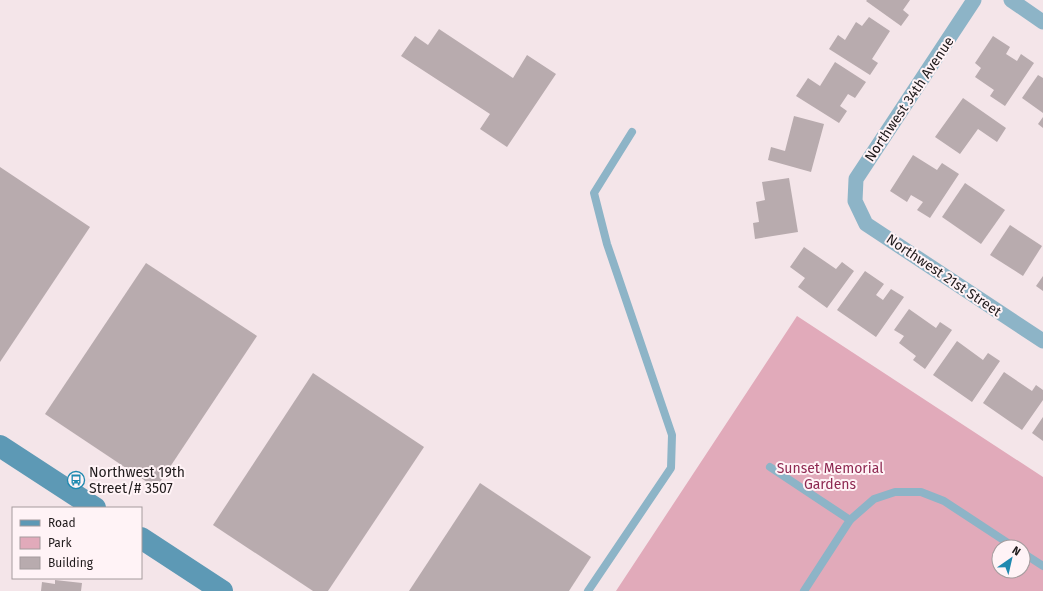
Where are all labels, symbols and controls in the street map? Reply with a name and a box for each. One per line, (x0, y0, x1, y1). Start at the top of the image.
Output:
street label: Northwest 34th Avenue (861, 34, 958, 165)
street label: Northwest 21st Street (883, 231, 1005, 321)
park label: Sunset Memorial Gardens (777, 460, 883, 493)
place label: Northwest 19th Street/# 3507 (89, 464, 185, 497)
bus stop icon: Northwest 19th Street/# 3507 (66, 470, 86, 490)
legend (12, 507, 142, 579)
text: Road (48, 516, 76, 530)
text: Park (48, 536, 72, 550)
north arrow (991, 539, 1031, 579)
text: N (1010, 544, 1023, 559)
text: Building (48, 556, 94, 570)

